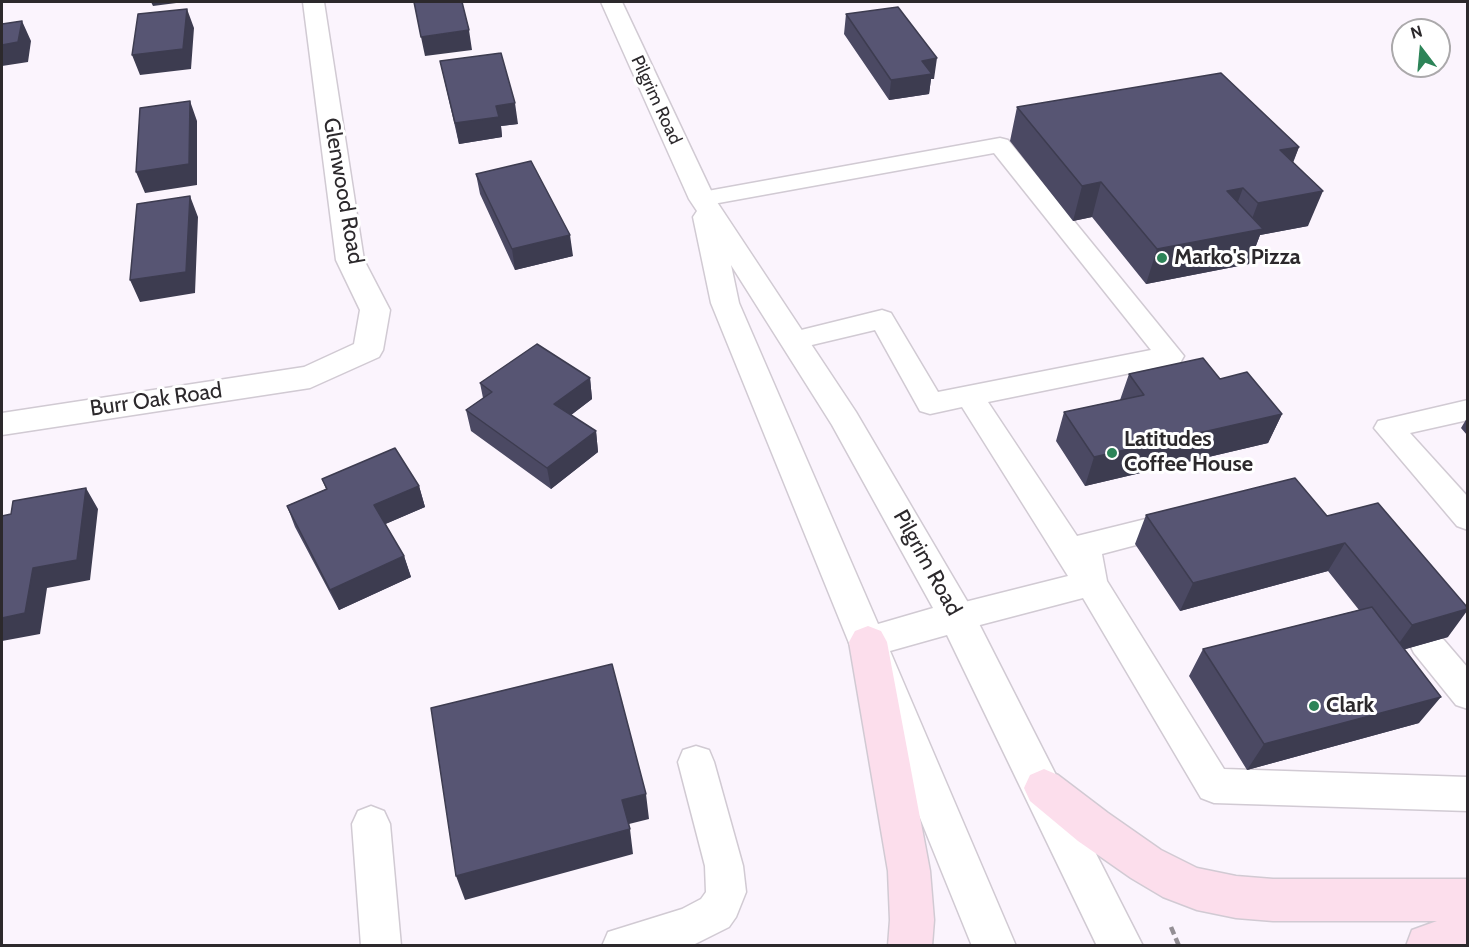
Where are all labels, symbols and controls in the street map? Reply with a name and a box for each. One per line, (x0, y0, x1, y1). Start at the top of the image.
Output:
north arrow (1391, 18, 1451, 78)
text: N (1408, 21, 1425, 43)
street label: Pilgrim Road (626, 52, 686, 148)
street label: Glenwood Road (317, 116, 369, 266)
place label: Marko's Pizza (1174, 245, 1301, 271)
marker: Marko's Pizza (1155, 251, 1169, 265)
street label: Burr Oak Road (88, 378, 224, 422)
place label: Latitudes Coffee House (1124, 427, 1253, 478)
marker: Latitudes Coffee House (1105, 446, 1119, 460)
street label: Pilgrim Road (887, 506, 967, 620)
place label: Clark (1326, 693, 1374, 719)
marker: Clark (1307, 699, 1321, 713)

